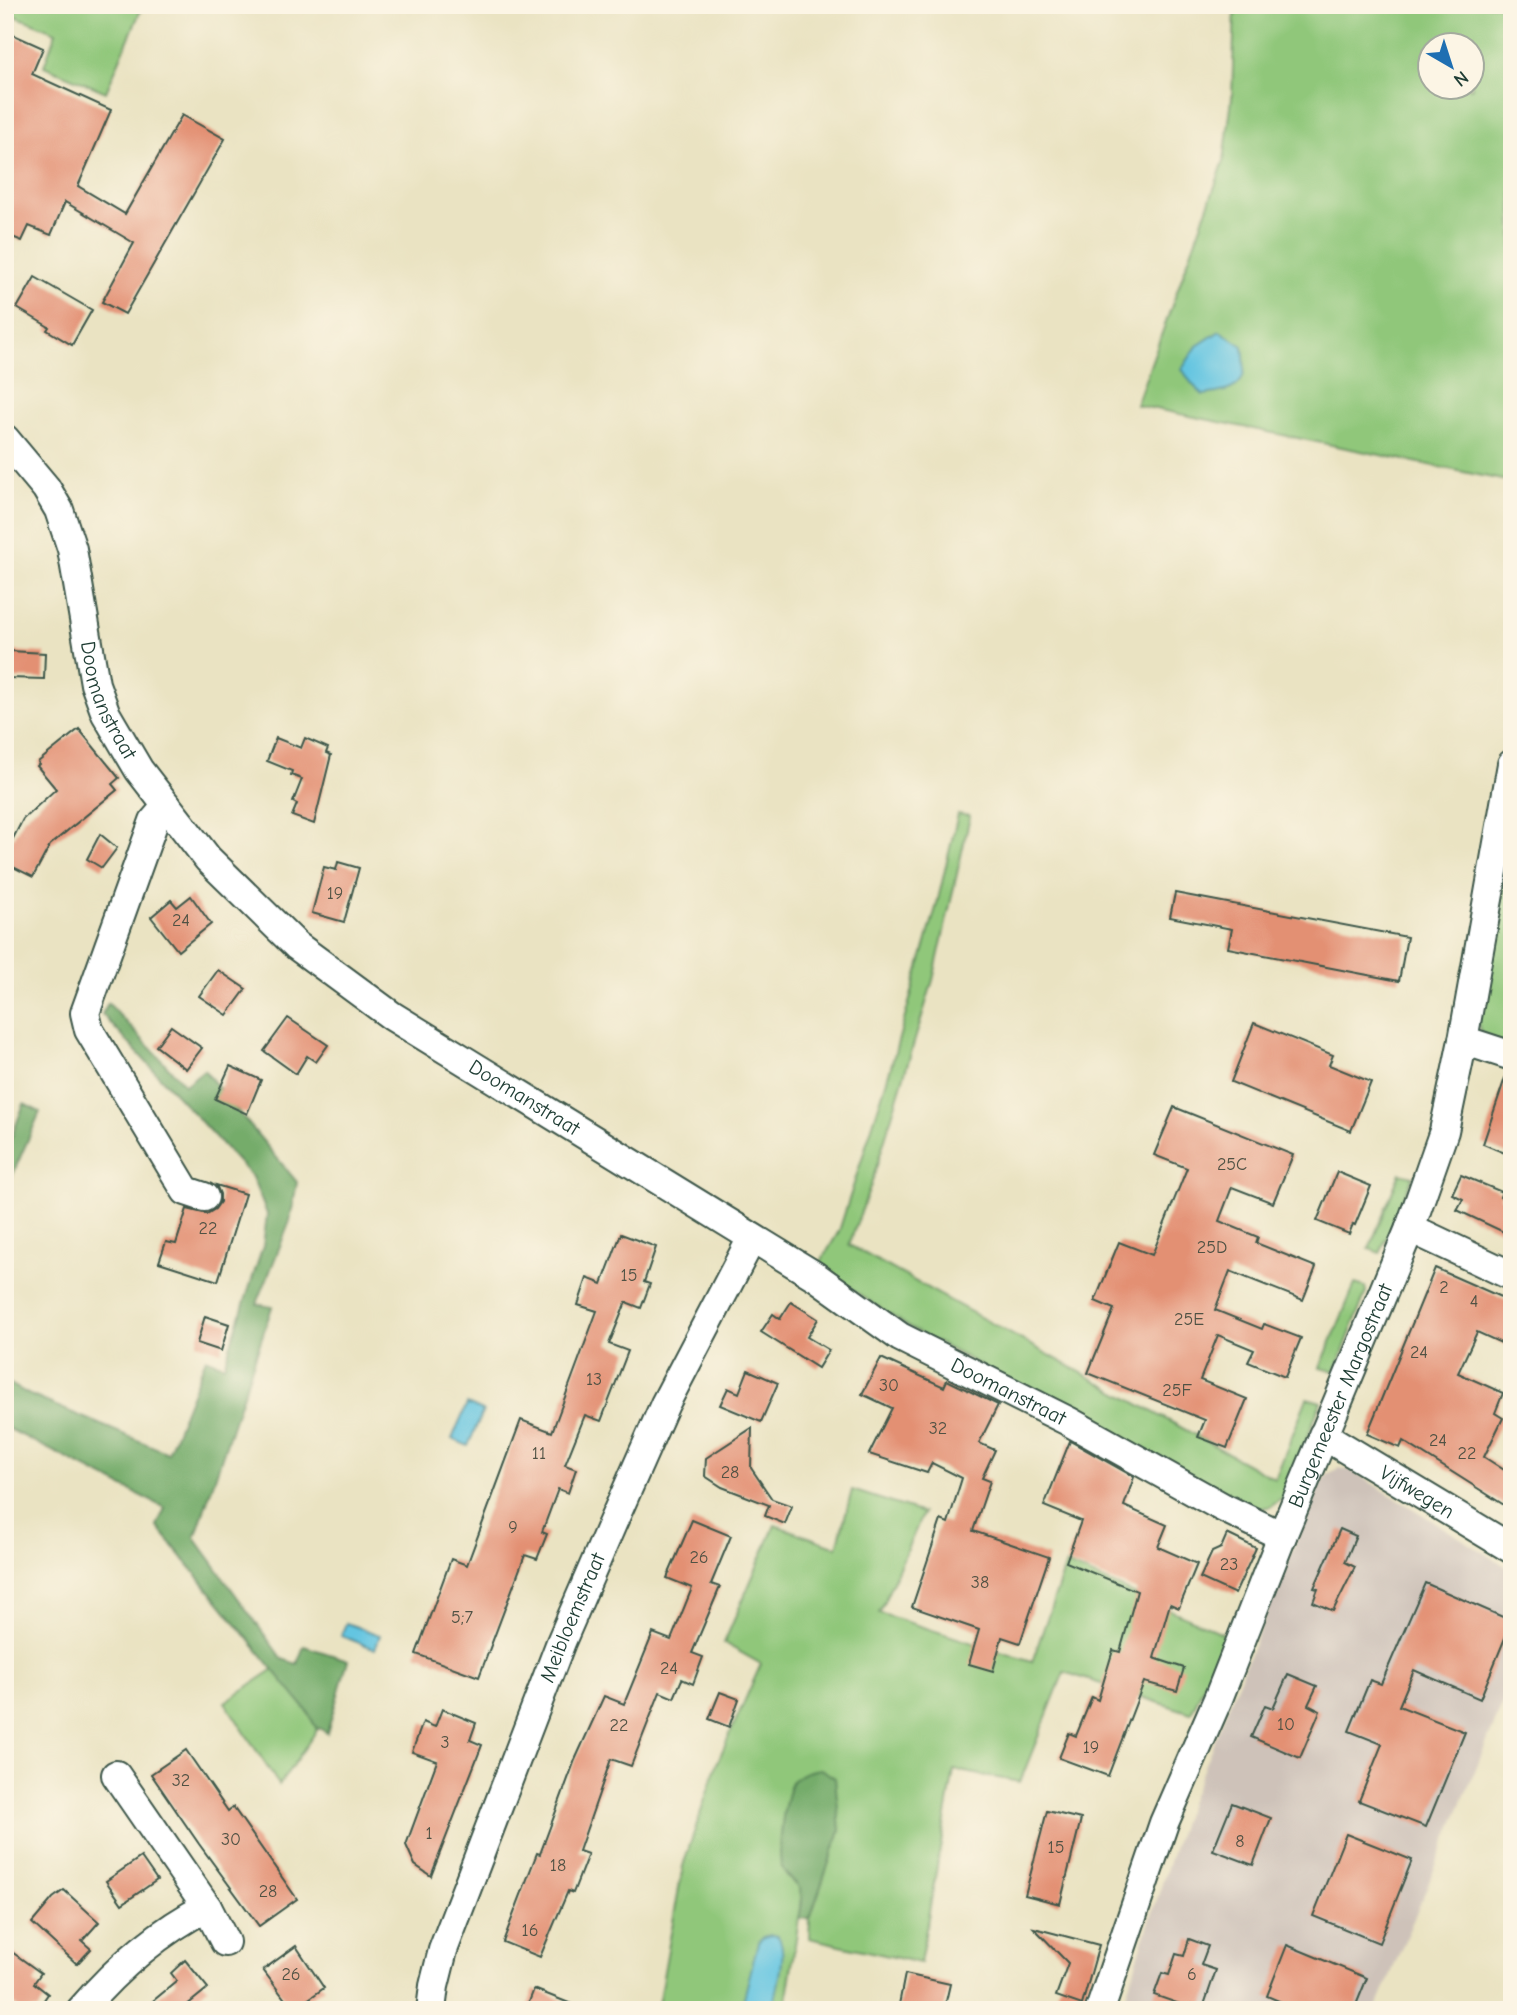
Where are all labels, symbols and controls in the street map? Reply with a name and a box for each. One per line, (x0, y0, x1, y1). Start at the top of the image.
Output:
north arrow (1416, 32, 1486, 102)
text: N (1449, 66, 1473, 91)
street label: Doomanstraat (76, 639, 142, 764)
house number: 19 (327, 883, 343, 904)
house number: 24 (172, 910, 190, 931)
street label: Doomanstraat (465, 1054, 585, 1141)
house number: 25C (1217, 1154, 1247, 1175)
house number: 22 (199, 1218, 217, 1239)
house number: 25D (1197, 1237, 1227, 1258)
house number: 15 (621, 1265, 637, 1286)
house number: 2 (1439, 1277, 1449, 1298)
street label: Burgemeester Margostraat (1283, 1279, 1398, 1511)
house number: 4 (1470, 1291, 1478, 1312)
house number: 25E (1174, 1309, 1204, 1330)
house number: 24 (1410, 1342, 1428, 1363)
street label: Doomanstraat (947, 1352, 1071, 1431)
house number: 13 (586, 1369, 602, 1390)
house number: 30 (879, 1375, 899, 1396)
house number: 25F (1162, 1380, 1192, 1401)
house number: 32 (929, 1418, 947, 1439)
house number: 24 (1429, 1430, 1447, 1451)
house number: 11 (532, 1443, 546, 1464)
house number: 22 (1458, 1443, 1476, 1464)
street label: Vijfwegen (1376, 1460, 1459, 1523)
house number: 28 (721, 1462, 739, 1483)
house number: 9 (508, 1517, 518, 1538)
house number: 26 (689, 1547, 709, 1568)
street label: Meibloemstraat (535, 1548, 610, 1686)
house number: 23 (1220, 1554, 1238, 1575)
house number: 38 (971, 1572, 989, 1593)
house number: 5;7 (451, 1607, 473, 1628)
house number: 24 (660, 1658, 678, 1679)
house number: 10 (1277, 1714, 1295, 1735)
house number: 22 (610, 1715, 628, 1736)
house number: 3 (440, 1732, 450, 1753)
house number: 19 (1083, 1737, 1099, 1758)
house number: 32 (172, 1770, 190, 1791)
house number: 1 (425, 1823, 433, 1844)
house number: 30 (221, 1829, 241, 1850)
house number: 8 (1235, 1831, 1245, 1852)
house number: 15 (1048, 1837, 1064, 1858)
house number: 18 (550, 1855, 566, 1876)
house number: 28 (259, 1881, 277, 1902)
house number: 16 (522, 1920, 538, 1941)
house number: 26 (281, 1964, 301, 1985)
house number: 6 (1187, 1964, 1197, 1985)

